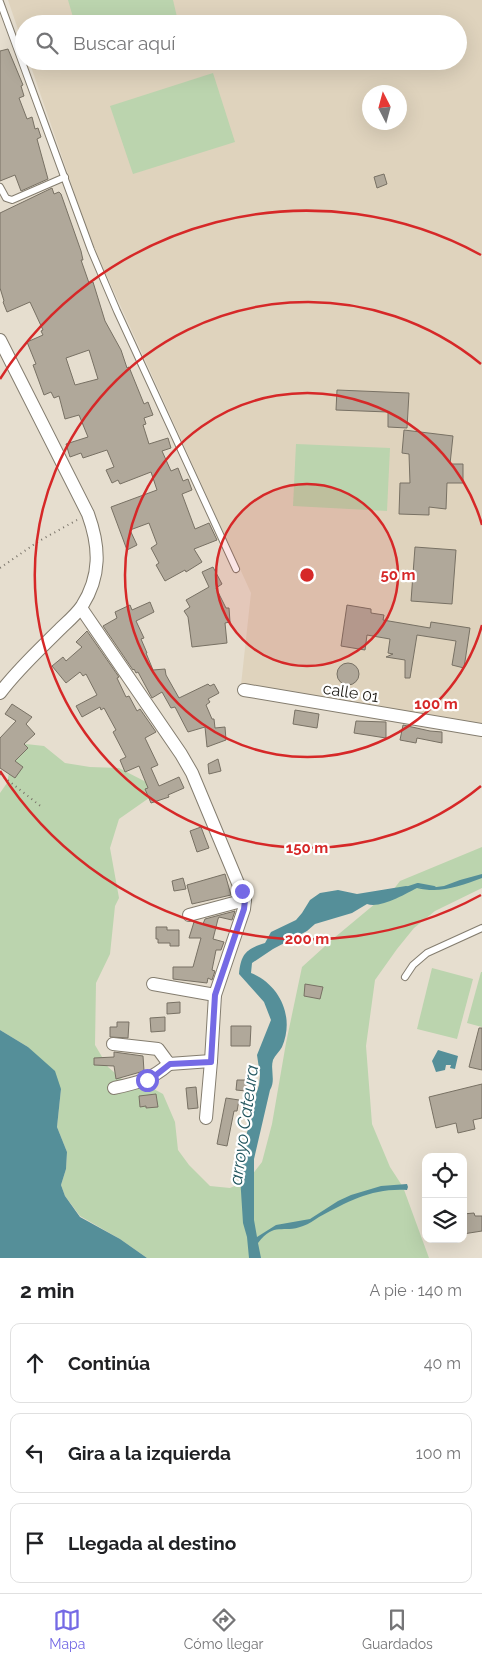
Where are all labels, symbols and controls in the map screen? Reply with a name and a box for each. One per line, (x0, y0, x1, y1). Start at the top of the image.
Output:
search box (15, 15, 467, 70)
icon: search (33, 29, 61, 57)
text: Buscar aquí (73, 32, 175, 54)
north arrow (362, 85, 407, 130)
centre of rings (298, 566, 316, 584)
text: 50 m (380, 566, 416, 584)
street label: calle 01 (322, 679, 380, 706)
text: 100 m (414, 695, 458, 713)
text: 150 m (286, 839, 328, 857)
route end (231, 880, 254, 903)
text: 200 m (285, 930, 329, 948)
water label: arroyo Cateura (225, 1063, 262, 1186)
route start (136, 1069, 159, 1092)
map controls (422, 1153, 467, 1243)
button: locate (422, 1153, 467, 1198)
button: layers (422, 1198, 467, 1243)
text: 2 min (20, 1278, 74, 1303)
text: A pie · 140 m (370, 1281, 462, 1300)
icon: ahead (21, 1349, 49, 1377)
text: Continúa (68, 1352, 150, 1374)
text: 40 m (424, 1354, 461, 1373)
icon: left (21, 1439, 49, 1467)
text: Gira a la izquierda (68, 1442, 231, 1464)
text: 100 m (416, 1444, 461, 1463)
icon: arrive (21, 1529, 49, 1557)
text: Llegada al destino (68, 1532, 236, 1554)
tab: Mapa (49, 1606, 85, 1652)
tab: Cómo llegar (184, 1606, 264, 1652)
tab: Guardados (362, 1606, 433, 1652)

